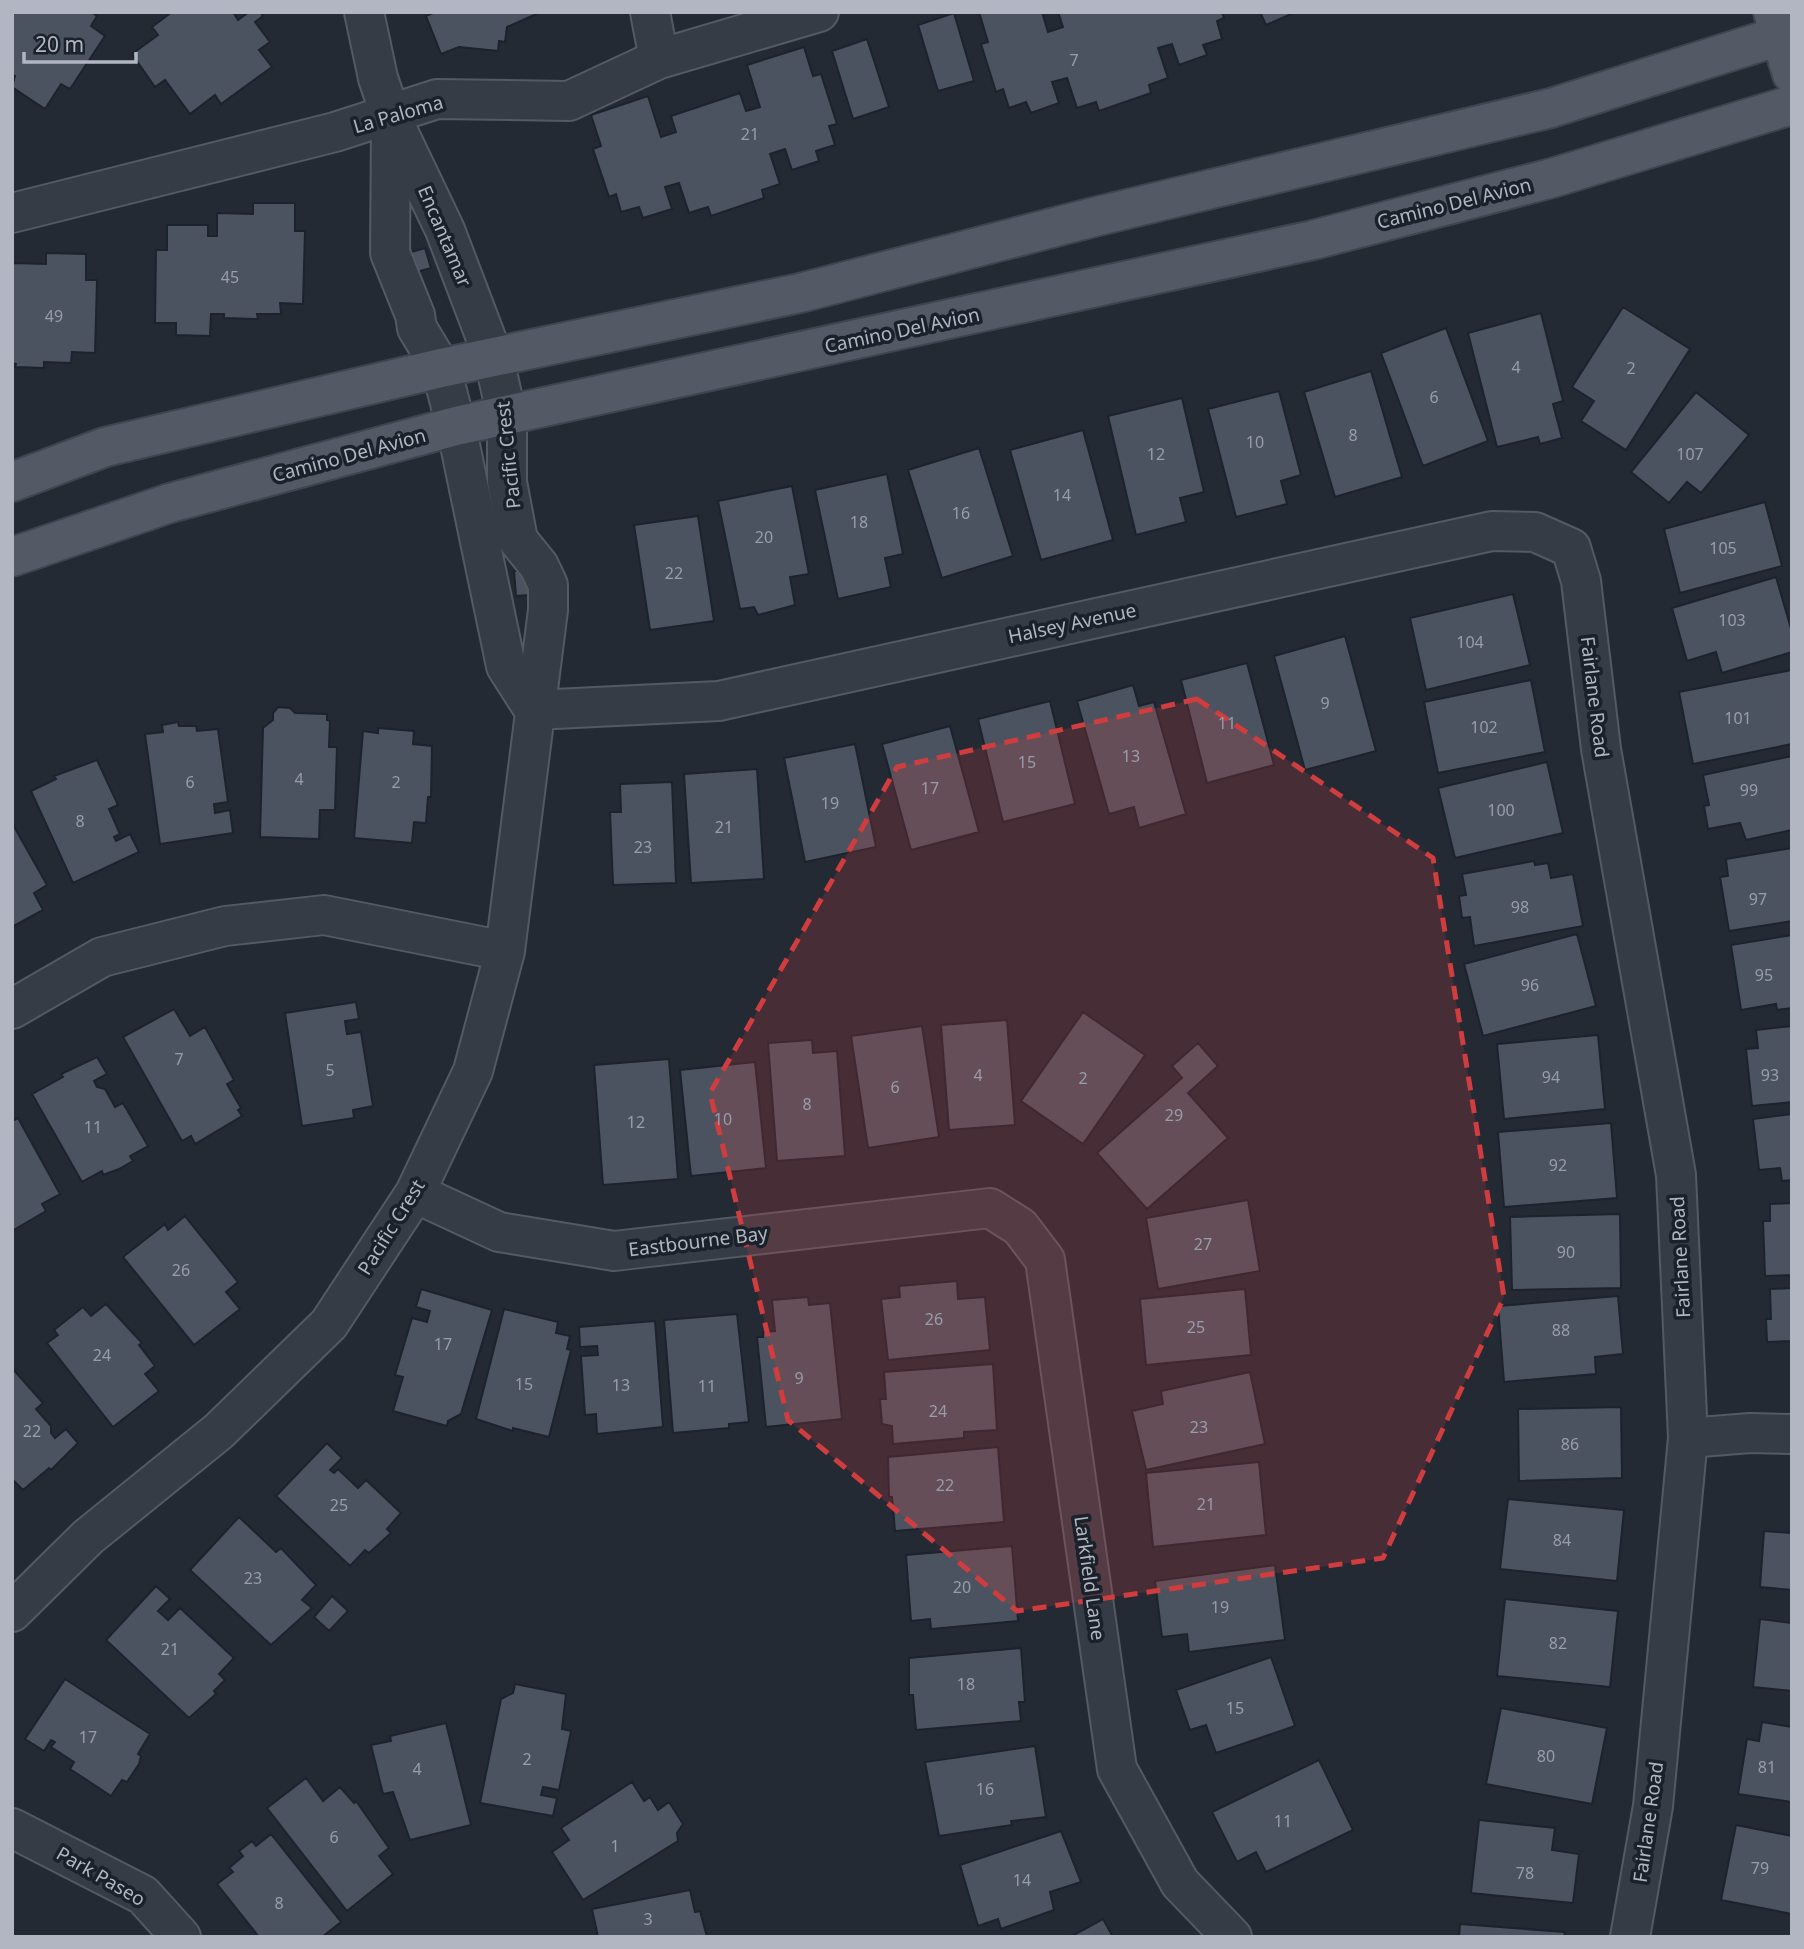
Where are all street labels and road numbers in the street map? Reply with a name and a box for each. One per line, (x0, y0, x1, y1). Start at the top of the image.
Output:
street label: La Paloma (350, 89, 446, 139)
street label: Camino Del Avion (1374, 171, 1534, 235)
street label: Encantamar (412, 181, 478, 291)
street label: Camino Del Avion (822, 301, 982, 359)
street label: Pacific Crest (489, 400, 527, 510)
street label: Camino Del Avion (269, 422, 429, 488)
street label: Halsey Avenue (1006, 597, 1138, 649)
street label: Fairlane Road (1575, 635, 1615, 759)
street label: Pacific Crest (351, 1174, 431, 1280)
street label: Fairlane Road (1664, 1195, 1696, 1319)
street label: Eastbourne Bay (627, 1220, 769, 1262)
street label: Larkfield Lane (1068, 1514, 1112, 1642)
street label: Fairlane Road (1627, 1760, 1669, 1884)
street label: Park Paseo (52, 1840, 150, 1912)

